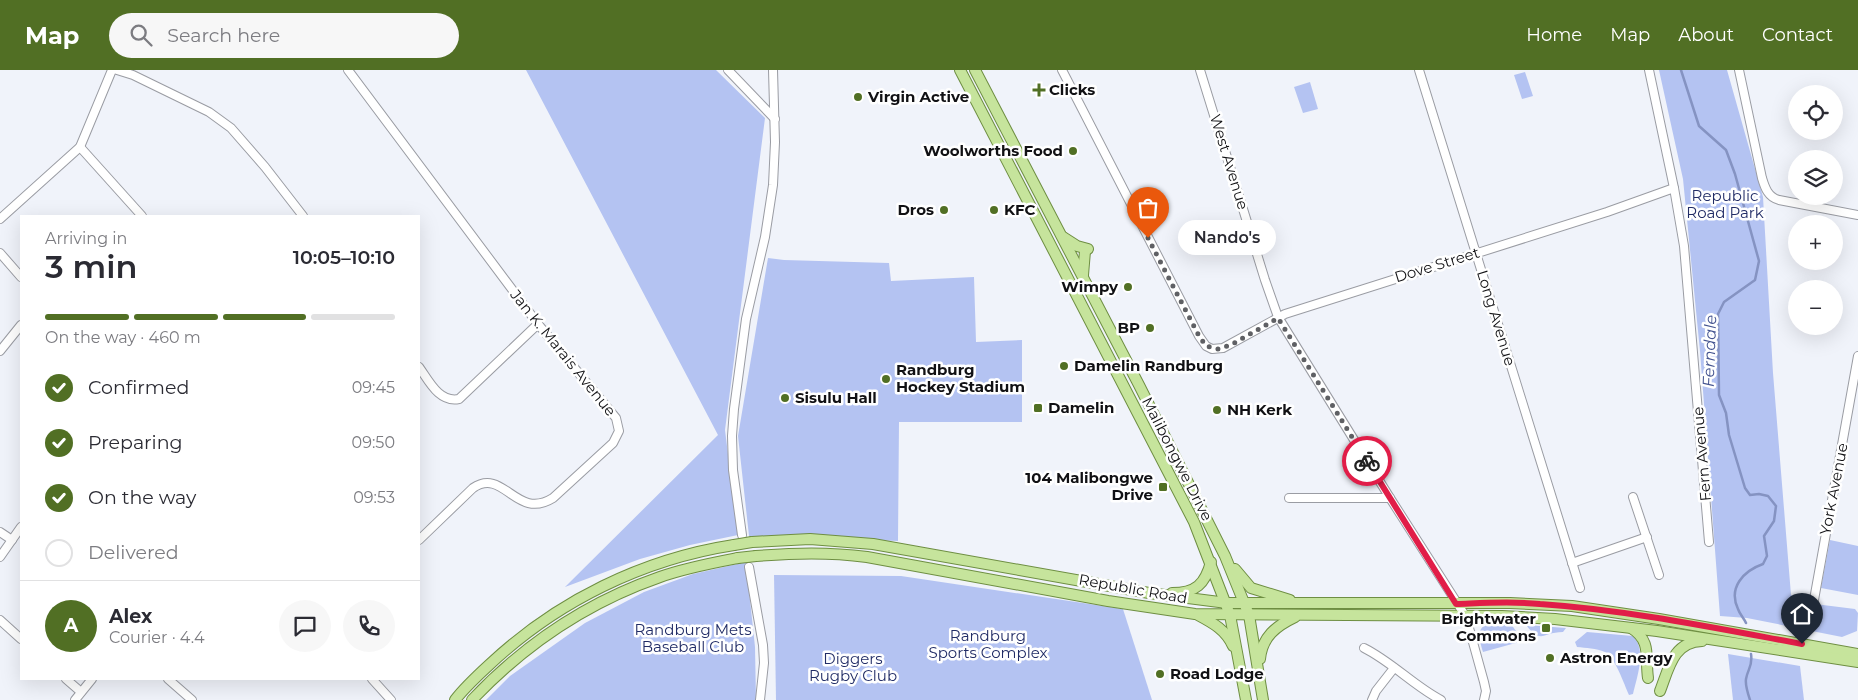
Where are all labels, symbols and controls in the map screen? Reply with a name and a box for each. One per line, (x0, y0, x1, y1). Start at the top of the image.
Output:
search box (109, 13, 459, 58)
text: Map (25, 21, 79, 50)
icon: search (127, 21, 155, 49)
text: Search here (167, 24, 280, 47)
text: Home (1526, 24, 1582, 46)
text: Map (1610, 24, 1650, 46)
text: About (1678, 24, 1734, 46)
text: Contact (1762, 24, 1833, 46)
place label: Clicks (1049, 80, 1095, 99)
marker: Clicks (1033, 84, 1045, 96)
map controls (1788, 85, 1843, 335)
button: locate (1788, 85, 1843, 140)
place label: Virgin Active (867, 87, 969, 106)
marker: Virgin Active (852, 91, 864, 103)
street label: West Avenue (1206, 112, 1253, 212)
place label: Woolworths Food (923, 141, 1063, 160)
marker: Woolworths Food (1067, 145, 1079, 157)
button: layers (1788, 150, 1843, 205)
park label: Republic Road Park (1686, 186, 1764, 222)
pin (1127, 187, 1169, 238)
icon: bag (1134, 194, 1162, 222)
place label: Dros (897, 200, 934, 219)
place label: KFC (1004, 200, 1036, 219)
marker: Dros (938, 204, 950, 216)
marker: KFC (988, 204, 1000, 216)
button: + (1788, 215, 1843, 270)
callout: Nando's (1178, 220, 1276, 256)
text: Nando's (1194, 228, 1260, 247)
text: Arriving in (45, 229, 127, 248)
street label: Dove Street (1392, 243, 1482, 286)
text: 10:05–10:10 (293, 246, 395, 269)
text: 3 min (45, 247, 137, 286)
street label: Long Avenue (1473, 268, 1520, 368)
place label: Wimpy (1061, 277, 1119, 296)
button: − (1788, 280, 1843, 335)
marker: Wimpy (1122, 281, 1134, 293)
street label: Jan K. Marais Avenue (506, 285, 620, 420)
water label: Ferndale (1699, 315, 1720, 387)
place label: BP (1118, 318, 1140, 337)
marker: BP (1144, 322, 1156, 334)
text: On the way · 460 m (45, 328, 201, 347)
place label: Damelin Randburg (1074, 356, 1223, 375)
place label: Randburg Hockey Stadium (896, 360, 1025, 396)
marker: Damelin Randburg (1058, 360, 1070, 372)
marker: Randburg Hockey Stadium (880, 373, 892, 385)
icon: check (45, 374, 73, 402)
text: Confirmed (88, 376, 189, 399)
text: 09:45 (352, 378, 395, 397)
place label: Sisulu Hall (795, 388, 877, 407)
marker: Sisulu Hall (779, 392, 791, 404)
street label: Malibongwe Drive (1138, 394, 1217, 524)
place label: Damelin (1048, 398, 1114, 417)
place label: NH Kerk (1227, 400, 1292, 419)
marker: Damelin (1032, 402, 1044, 414)
marker: NH Kerk (1211, 404, 1223, 416)
street label: Fern Avenue (1688, 406, 1715, 502)
icon: check (45, 429, 73, 457)
text: Preparing (88, 431, 183, 454)
text: 09:50 (352, 433, 395, 452)
courier (1342, 436, 1392, 486)
street label: York Avenue (1815, 441, 1852, 537)
icon: bike (1353, 447, 1381, 475)
place label: 104 Malibongwe Drive (1025, 468, 1153, 504)
marker: 104 Malibongwe Drive (1157, 481, 1169, 493)
icon: check (45, 484, 73, 512)
text: On the way (88, 486, 196, 509)
text: 09:53 (353, 488, 395, 507)
text: Delivered (88, 541, 179, 564)
street label: Republic Road (1077, 570, 1189, 607)
pin (1781, 593, 1823, 644)
button: chat (279, 600, 331, 652)
button: phone (343, 600, 395, 652)
icon: home (1788, 600, 1816, 628)
text: Alex (109, 605, 152, 628)
place label: Brightwater Commons (1441, 609, 1537, 645)
text: A (64, 614, 78, 637)
park label: Randburg Mets Baseball Club (634, 620, 752, 656)
marker: Brightwater Commons (1540, 622, 1552, 634)
park label: Randburg Sports Complex (928, 626, 1048, 662)
text: Courier · 4.4 (109, 628, 205, 647)
place label: Astron Energy (1559, 648, 1673, 667)
park label: Diggers Rugby Club (809, 649, 897, 685)
marker: Astron Energy (1544, 652, 1556, 664)
place label: Road Lodge (1170, 664, 1264, 683)
marker: Road Lodge (1154, 668, 1166, 680)

